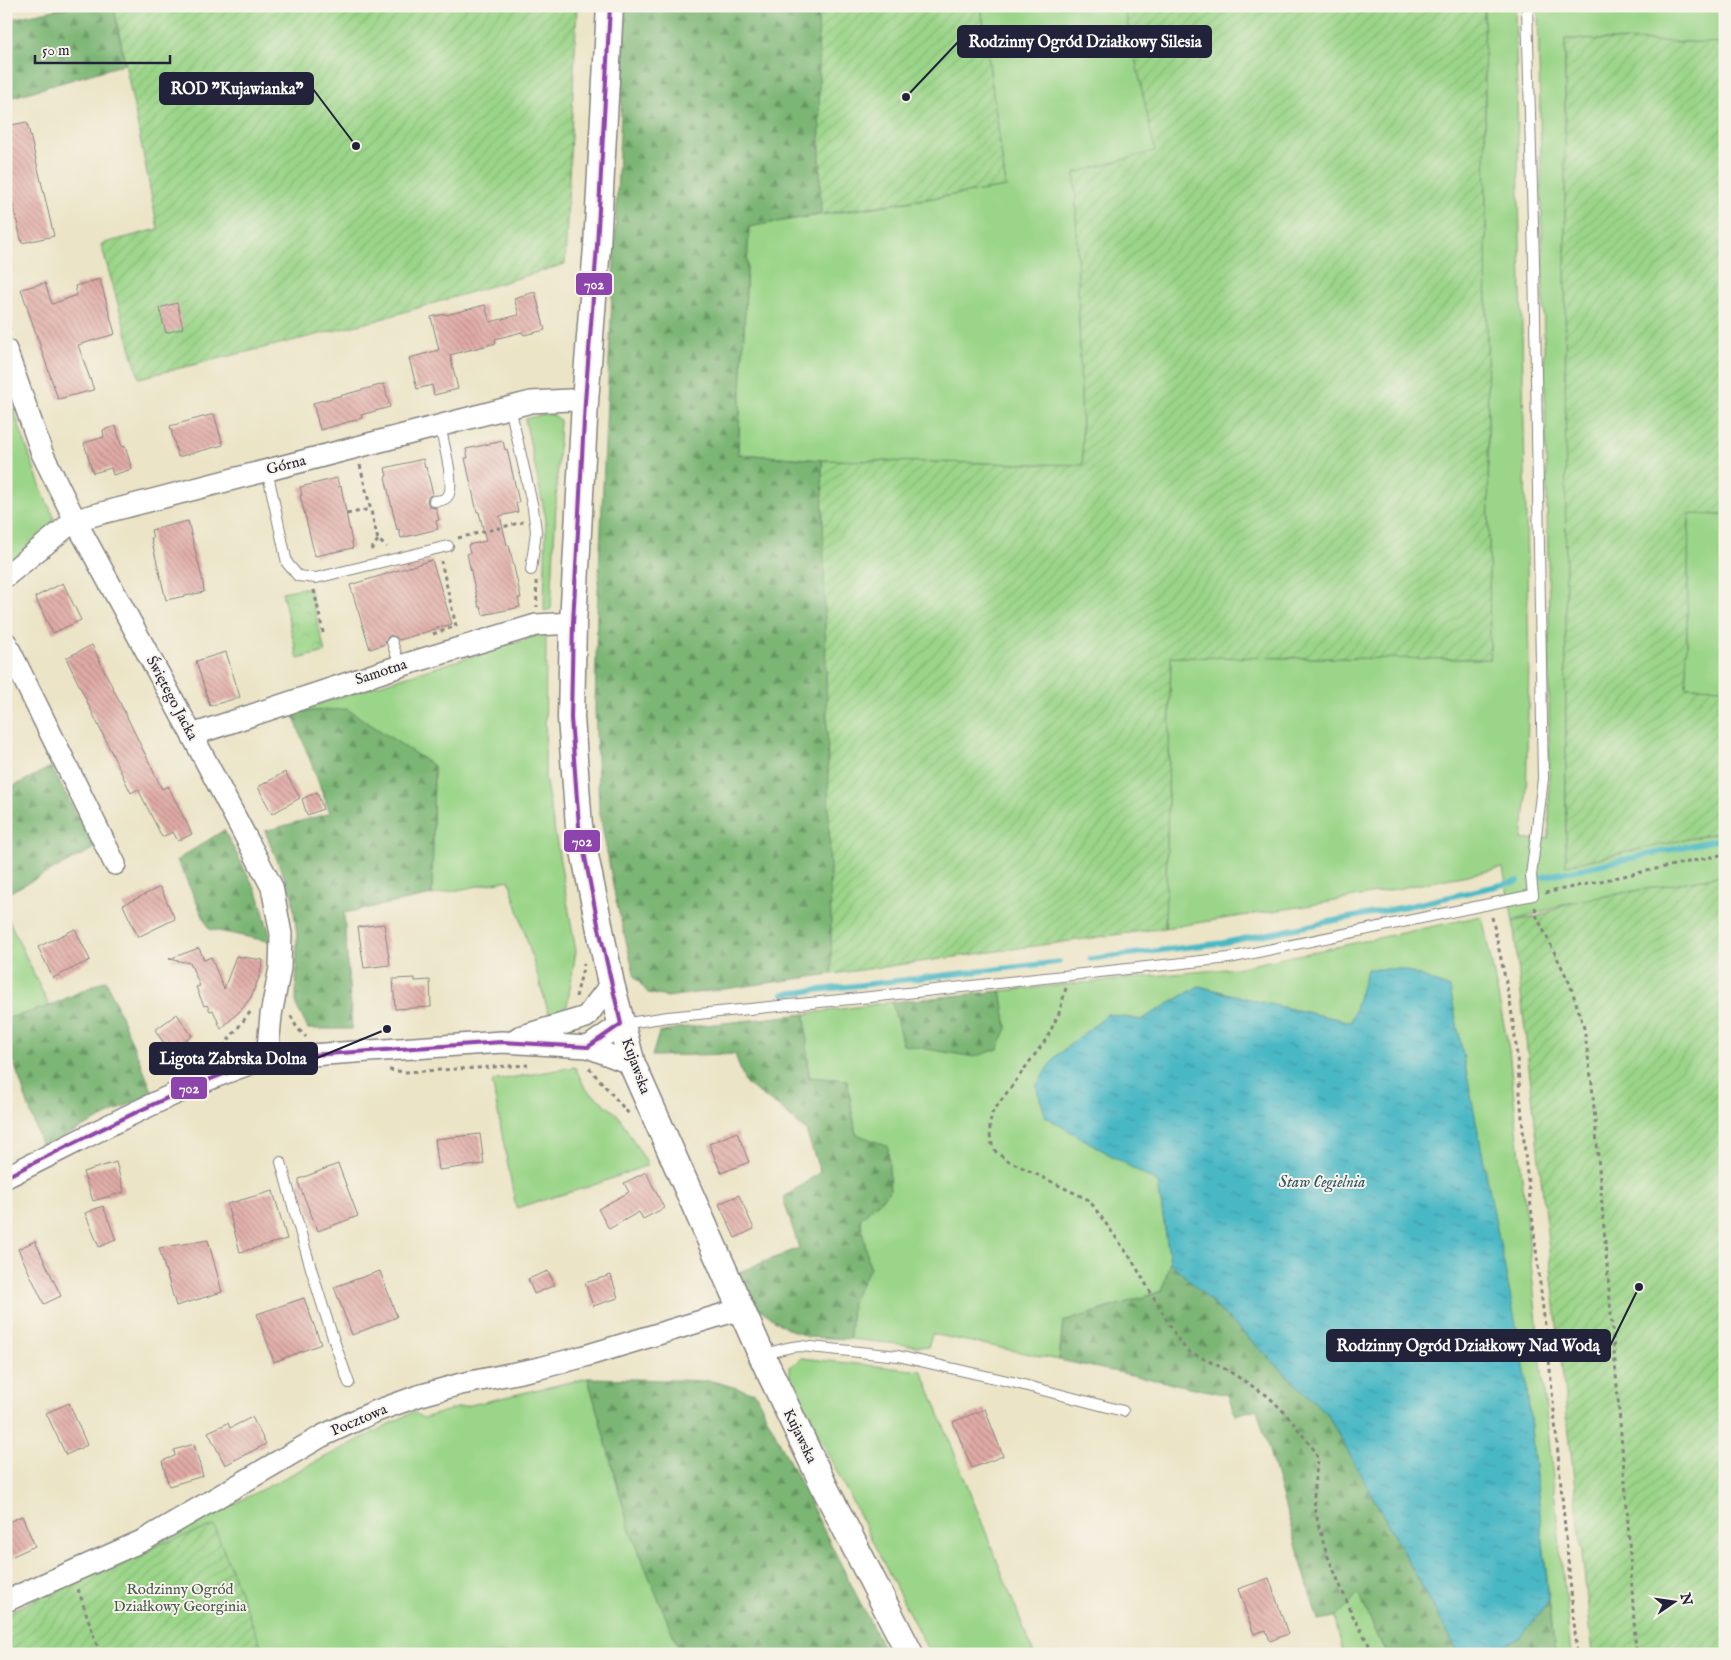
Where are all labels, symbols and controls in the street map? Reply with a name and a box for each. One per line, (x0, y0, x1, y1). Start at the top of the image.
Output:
callout: Rodzinny Ogród Działkowy Silesia (958, 26, 1211, 57)
scale bar (35, 32, 170, 64)
text: Rodzinny Ogród Działkowy Silesia (968, 33, 1203, 53)
text: 50 m (42, 41, 70, 60)
callout: ROD "Kujawianka" (160, 73, 313, 104)
text: ROD "Kujawianka" (170, 80, 304, 100)
line badge: 702 (575, 272, 613, 296)
text: 702 (584, 276, 604, 294)
street label: Górna (264, 451, 308, 479)
street label: Świętego Jacka (142, 653, 202, 744)
street label: Samotna (353, 655, 410, 689)
line badge: 702 (563, 829, 601, 853)
text: 702 (572, 833, 592, 851)
street label: Kujawska (617, 1035, 655, 1097)
callout: Ligota Zabrska Dolna (150, 1043, 317, 1074)
text: Ligota Zabrska Dolna (159, 1050, 308, 1070)
line badge: 702 (170, 1076, 208, 1100)
text: 702 (179, 1080, 199, 1098)
water label: Staw Cegielnia (1279, 1173, 1365, 1193)
callout: Rodzinny Ogród Działkowy Nad Wodą (1327, 1330, 1610, 1361)
text: Rodzinny Ogród Działkowy Nad Wodą (1336, 1337, 1601, 1357)
street label: Pocztowa (328, 1399, 390, 1440)
street label: Kujawska (779, 1406, 821, 1467)
north arrow (1648, 1578, 1698, 1628)
park label: Rodzinny Ogród Działkowy Georginia (114, 1580, 247, 1616)
text: N (1675, 1590, 1696, 1607)

